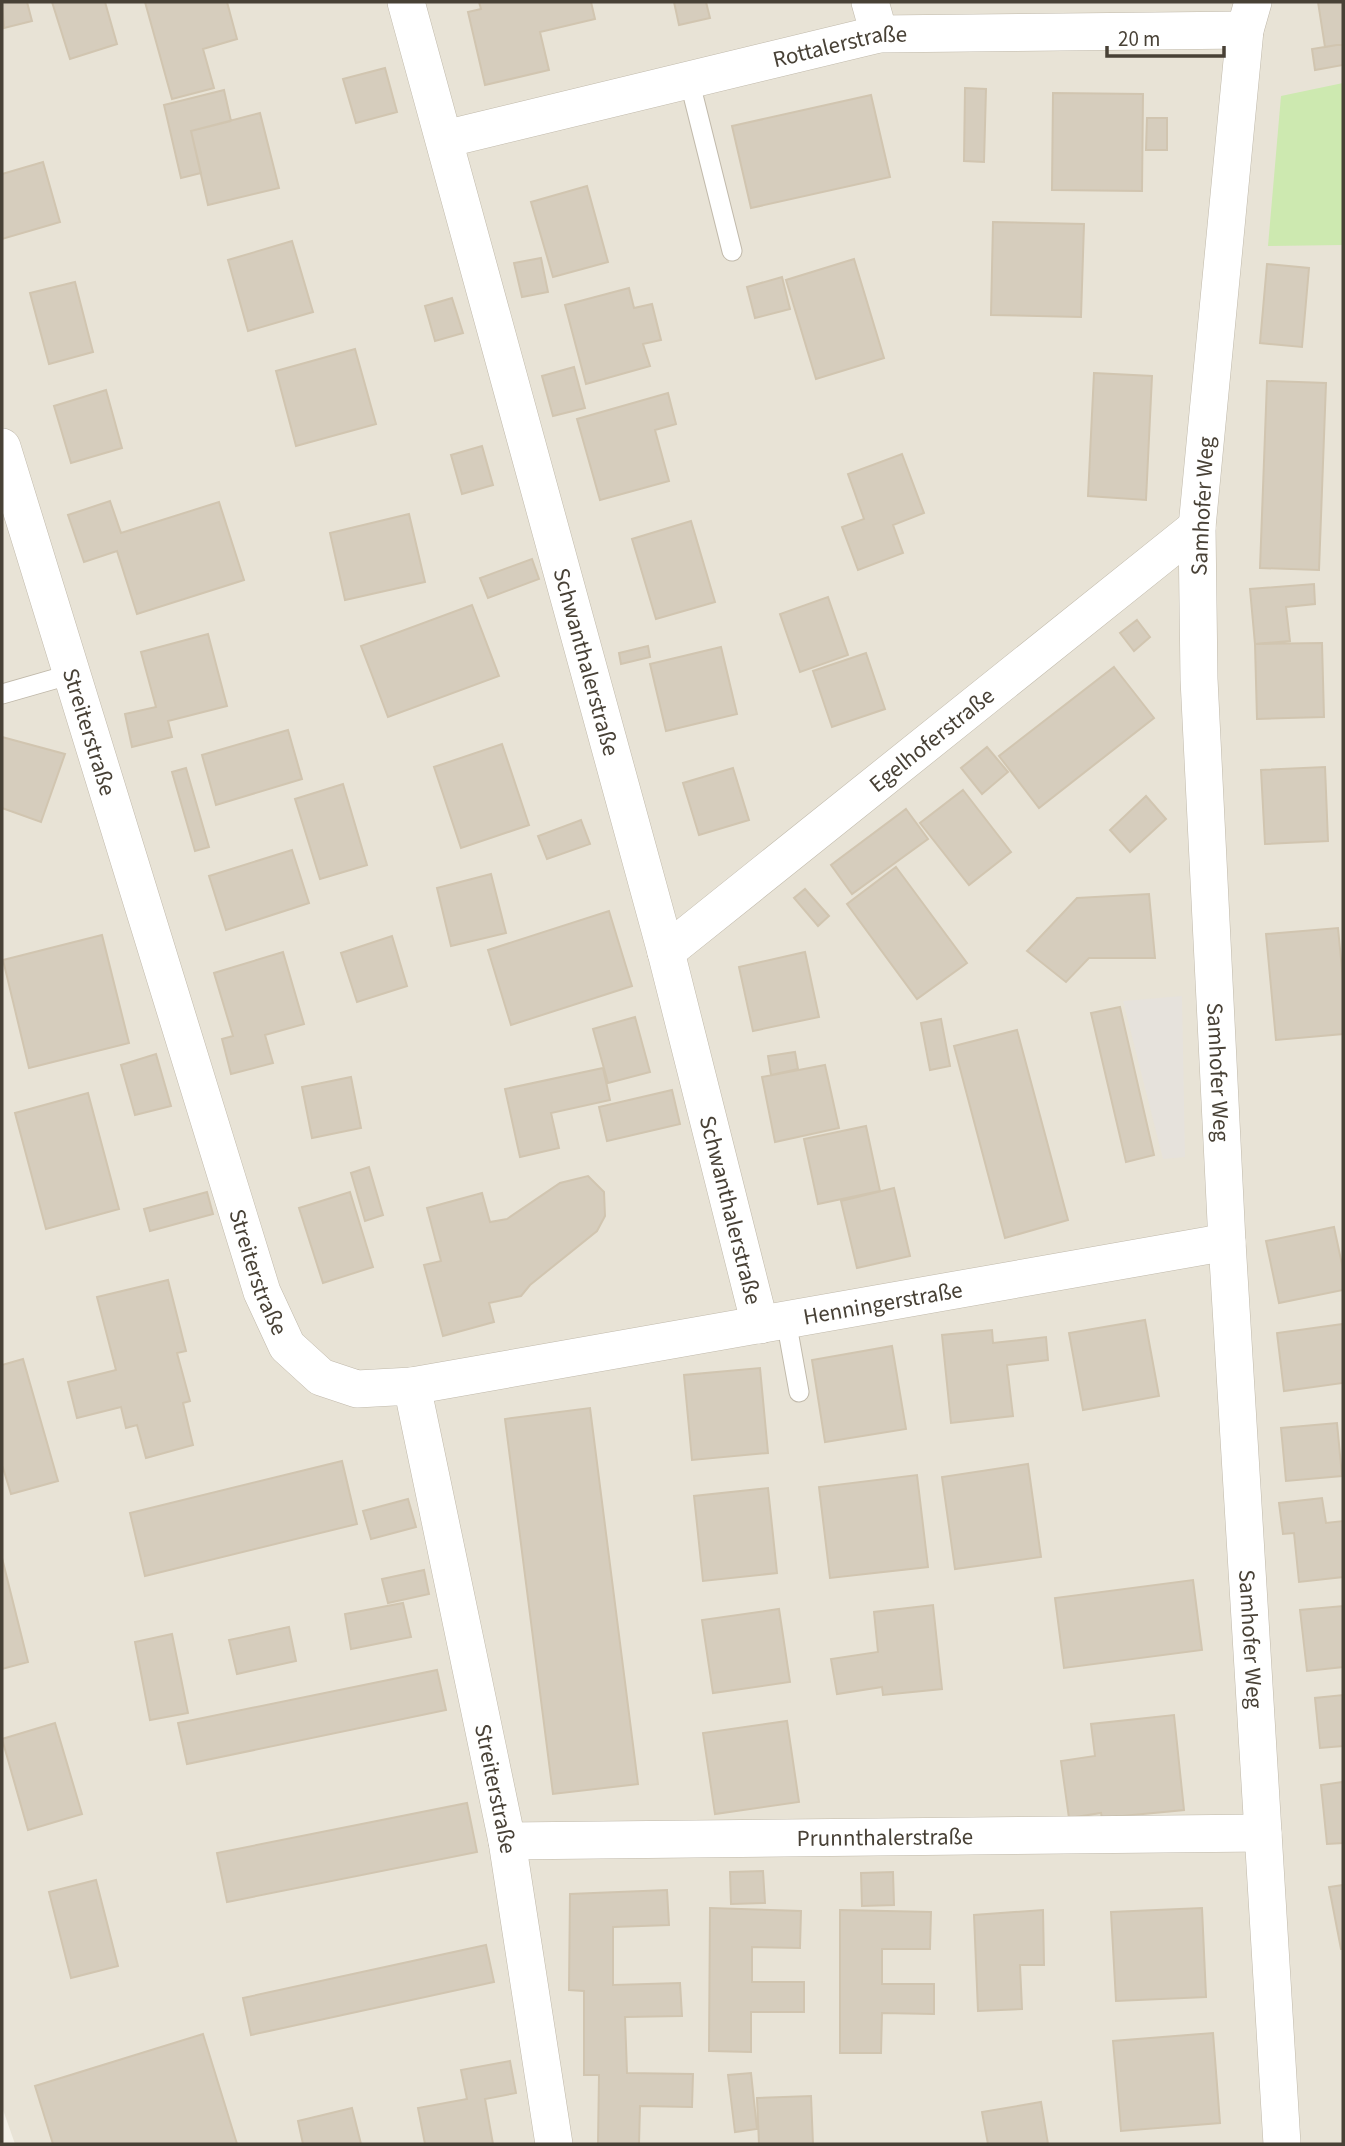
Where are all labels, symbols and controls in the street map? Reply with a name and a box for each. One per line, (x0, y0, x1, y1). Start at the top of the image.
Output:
scale bar (1107, 14, 1224, 58)
street label: Rottalerstraße (769, 18, 907, 76)
text: 20 m (1118, 24, 1160, 54)
street label: Samhofer Weg (1182, 435, 1223, 576)
street label: Schwanthalerstraße (545, 564, 628, 760)
street label: Streiterstraße (54, 664, 124, 800)
street label: Egelhoferstraße (862, 680, 1001, 800)
street label: Samhofer Weg (1198, 1002, 1238, 1143)
street label: Schwanthalerstraße (691, 1112, 770, 1308)
street label: Streiterstraße (220, 1205, 296, 1341)
street label: Henningerstraße (801, 1273, 965, 1334)
street label: Samhofer Weg (1230, 1569, 1271, 1710)
street label: Streiterstraße (466, 1721, 525, 1856)
street label: Prunnthalerstraße (797, 1820, 973, 1855)

